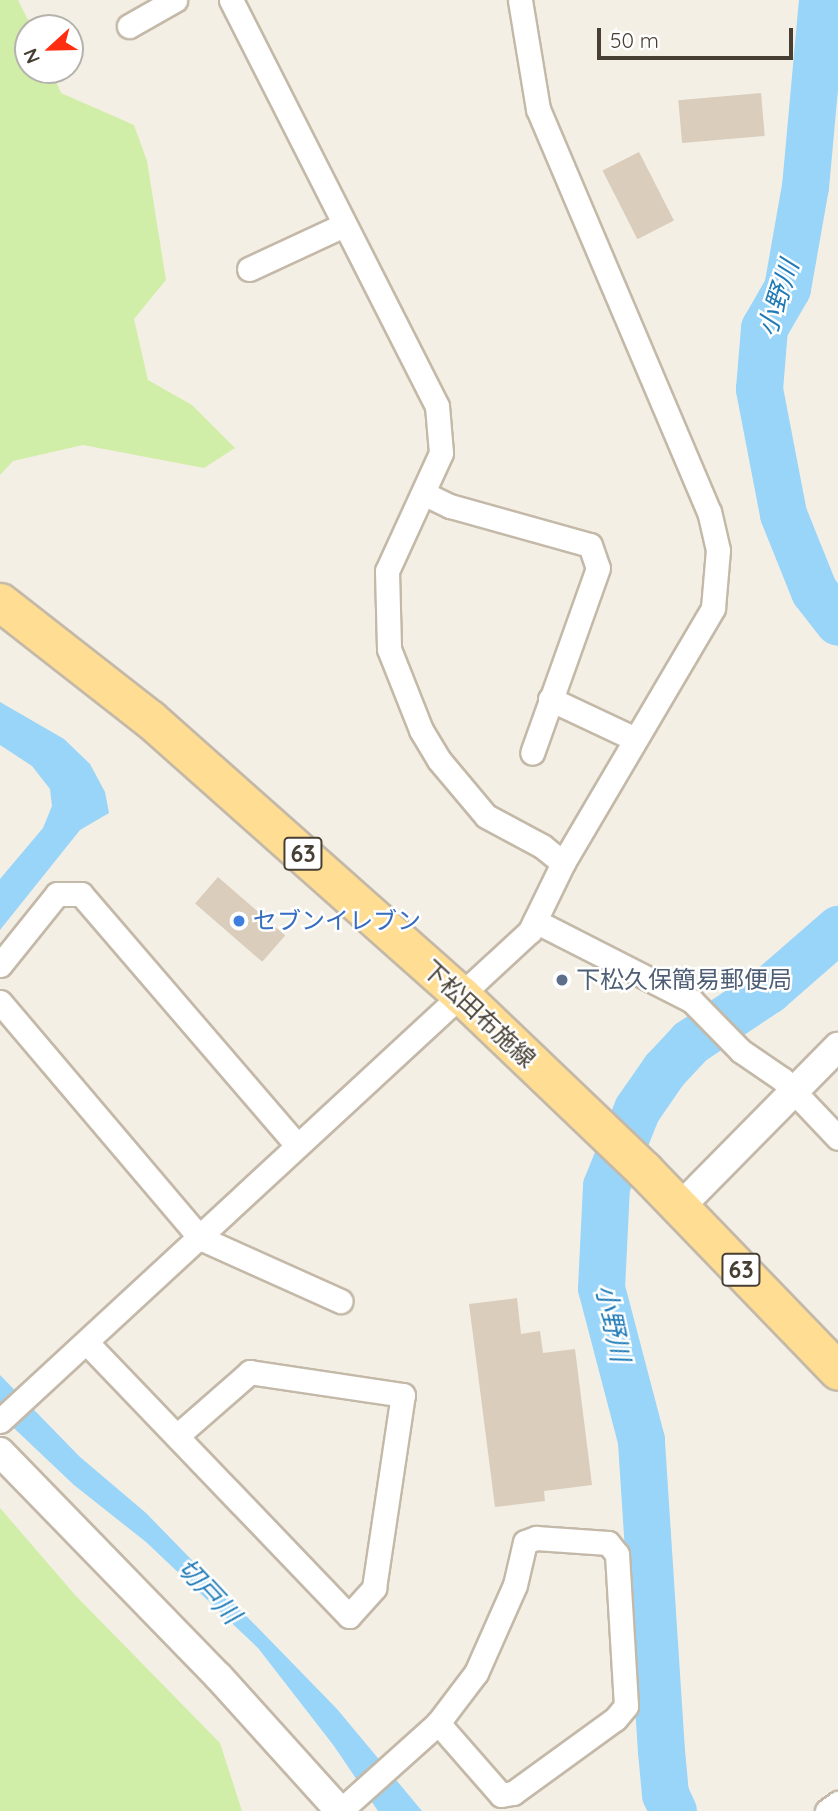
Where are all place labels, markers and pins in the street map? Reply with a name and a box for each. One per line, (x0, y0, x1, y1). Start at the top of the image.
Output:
place label: セブンイレブン (253, 907, 421, 935)
marker: セブンイレブン (231, 913, 247, 929)
place label: 下松久保簡易郵便局 (576, 966, 792, 994)
marker: 下松久保簡易郵便局 (554, 972, 570, 988)

